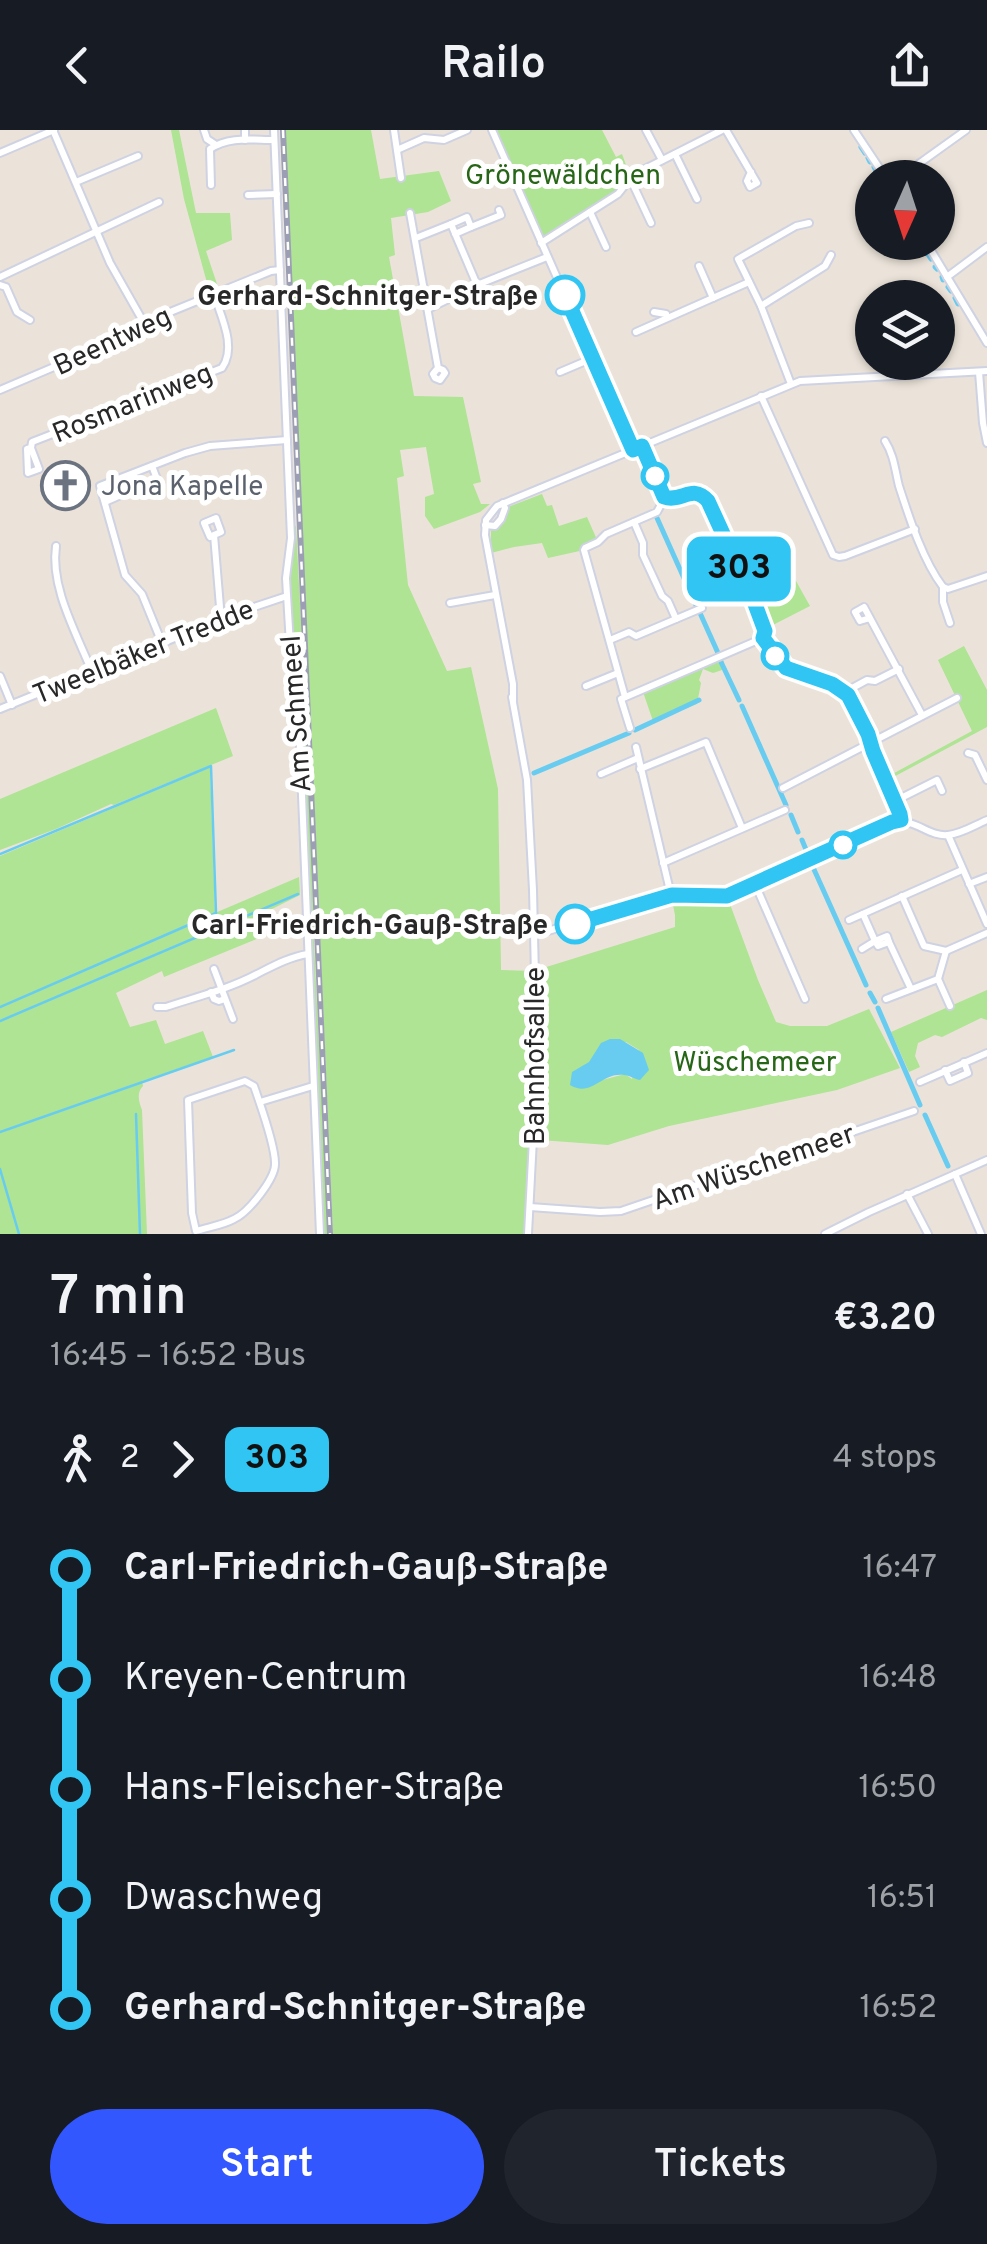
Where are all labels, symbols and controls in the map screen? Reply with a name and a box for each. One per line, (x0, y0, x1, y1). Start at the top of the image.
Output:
text: Railo (441, 37, 546, 94)
icon: back (50, 38, 105, 93)
icon: share (882, 38, 937, 93)
park label: Grönewäldchen (465, 159, 661, 195)
north arrow (855, 160, 955, 260)
map controls (855, 160, 955, 380)
marker: Gerhard-Schnitger-Straße (546, 276, 584, 314)
place label: Gerhard-Schnitger-Straße (197, 280, 538, 316)
button: layers (855, 280, 955, 380)
street label: Beentweg (49, 300, 178, 386)
street label: Rosmarinweg (48, 356, 219, 453)
church icon: Jona Kapelle (40, 459, 92, 511)
unlabelled marker (642, 463, 668, 489)
place label: Jona Kapelle (101, 470, 263, 506)
line badge: 303 (682, 536, 796, 602)
text: 303 (707, 547, 771, 591)
street label: Tweelbäker Tredde (28, 593, 260, 715)
street label: Am Schmeel (275, 634, 321, 794)
unlabelled marker (762, 643, 788, 669)
unlabelled marker (830, 832, 856, 858)
marker: Carl-Friedrich-Gauß-Straße (556, 905, 594, 943)
place label: Carl-Friedrich-Gauß-Straße (191, 909, 548, 945)
street label: Bahnhofsallee (519, 967, 555, 1145)
park label: Wüschemeer (673, 1046, 837, 1082)
street label: Am Wüschemeer (648, 1117, 860, 1220)
text: 7 min (50, 1264, 187, 1334)
text: €3.20 (834, 1295, 937, 1344)
text: 16:45 – 16:52 · Bus (50, 1337, 306, 1377)
icon: walk (50, 1432, 105, 1487)
icon: forward (155, 1432, 210, 1487)
text: 303 (245, 1437, 309, 1481)
text: 2 (120, 1439, 140, 1479)
text: 4 stops (833, 1439, 937, 1479)
text: Carl-Friedrich-Gauß-Straße (124, 1545, 609, 1594)
text: 16:47 (863, 1549, 937, 1589)
text: Kreyen-Centrum (124, 1655, 407, 1704)
text: 16:48 (859, 1659, 937, 1699)
text: Hans-Fleischer-Straße (124, 1765, 504, 1814)
text: 16:50 (858, 1769, 937, 1809)
text: Dwaschweg (124, 1875, 323, 1924)
text: 16:51 (867, 1879, 937, 1919)
text: Gerhard-Schnitger-Straße (124, 1985, 586, 2034)
text: 16:52 (859, 1989, 937, 2029)
button: Start (50, 2109, 484, 2224)
button: Tickets (504, 2109, 937, 2224)

